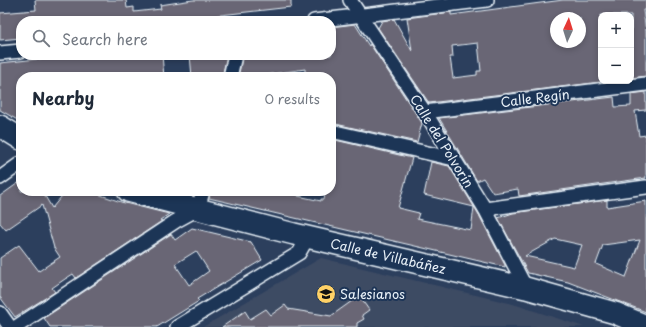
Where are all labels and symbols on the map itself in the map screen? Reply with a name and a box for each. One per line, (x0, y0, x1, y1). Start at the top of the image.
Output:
north arrow (550, 12, 586, 48)
street label: Calle Regín (499, 84, 570, 111)
street label: Calle del Polvorín (406, 90, 479, 191)
street label: Calle de Villabáñez (329, 233, 448, 278)
school or university icon: Salesianos (315, 283, 337, 305)
place label: Salesianos (340, 284, 405, 303)

